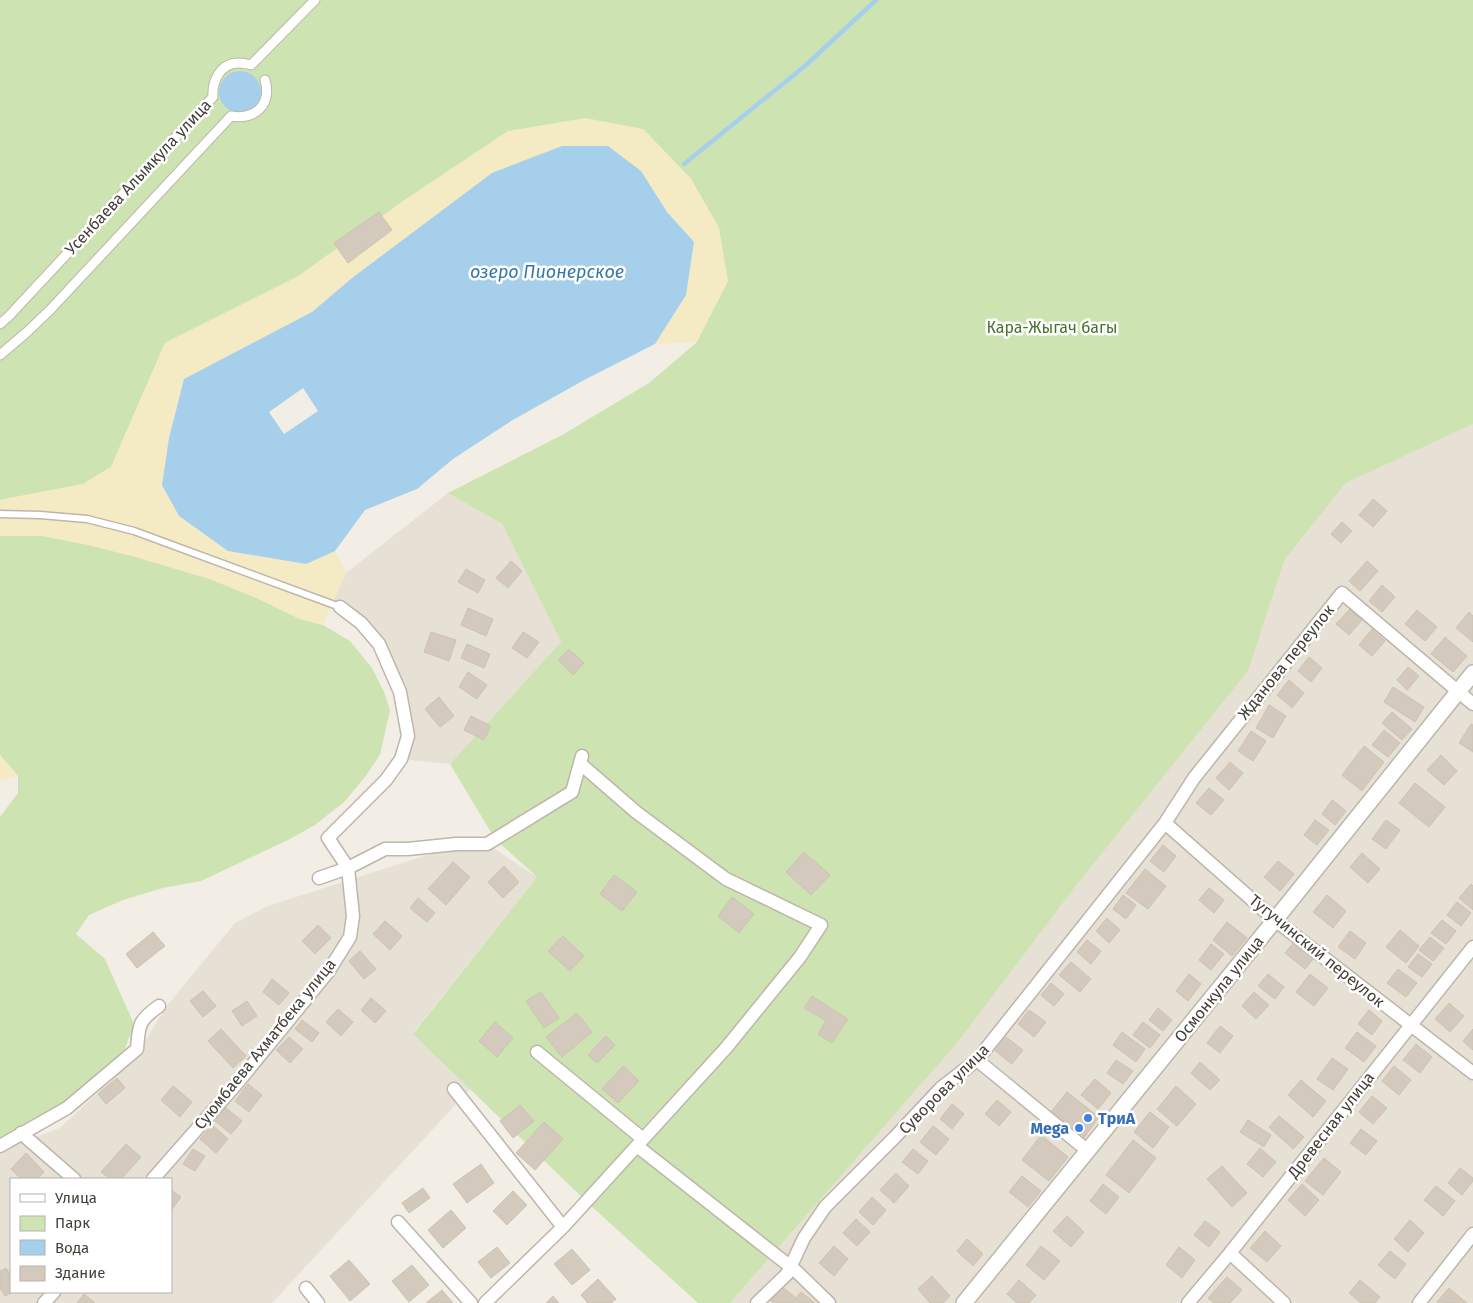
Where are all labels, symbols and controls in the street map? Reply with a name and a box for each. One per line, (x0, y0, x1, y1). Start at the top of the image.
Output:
street label: Усенбаева Алымкула улица (61, 95, 215, 259)
water label: озеро Пионерское (470, 261, 624, 283)
park label: Кара-Жыгач багы (986, 318, 1118, 337)
street label: Жданова переулок (1234, 600, 1339, 723)
street label: Тугучинский переулок (1246, 891, 1389, 1012)
street label: Осмонкула улица (1170, 932, 1268, 1046)
street label: Суюмбаева Ахматбека улица (190, 955, 340, 1133)
street label: Суворова улица (895, 1040, 993, 1138)
street label: Древесная улица (1283, 1068, 1378, 1183)
place label: ТриА (1098, 1109, 1136, 1128)
marker: ТриА (1082, 1112, 1094, 1124)
place label: Mega (1030, 1119, 1069, 1138)
marker: Mega (1073, 1122, 1085, 1134)
legend (10, 1178, 172, 1293)
text: Улица (55, 1189, 97, 1207)
text: Парк (55, 1214, 90, 1232)
text: Вода (55, 1239, 89, 1257)
text: Здание (55, 1264, 105, 1282)

